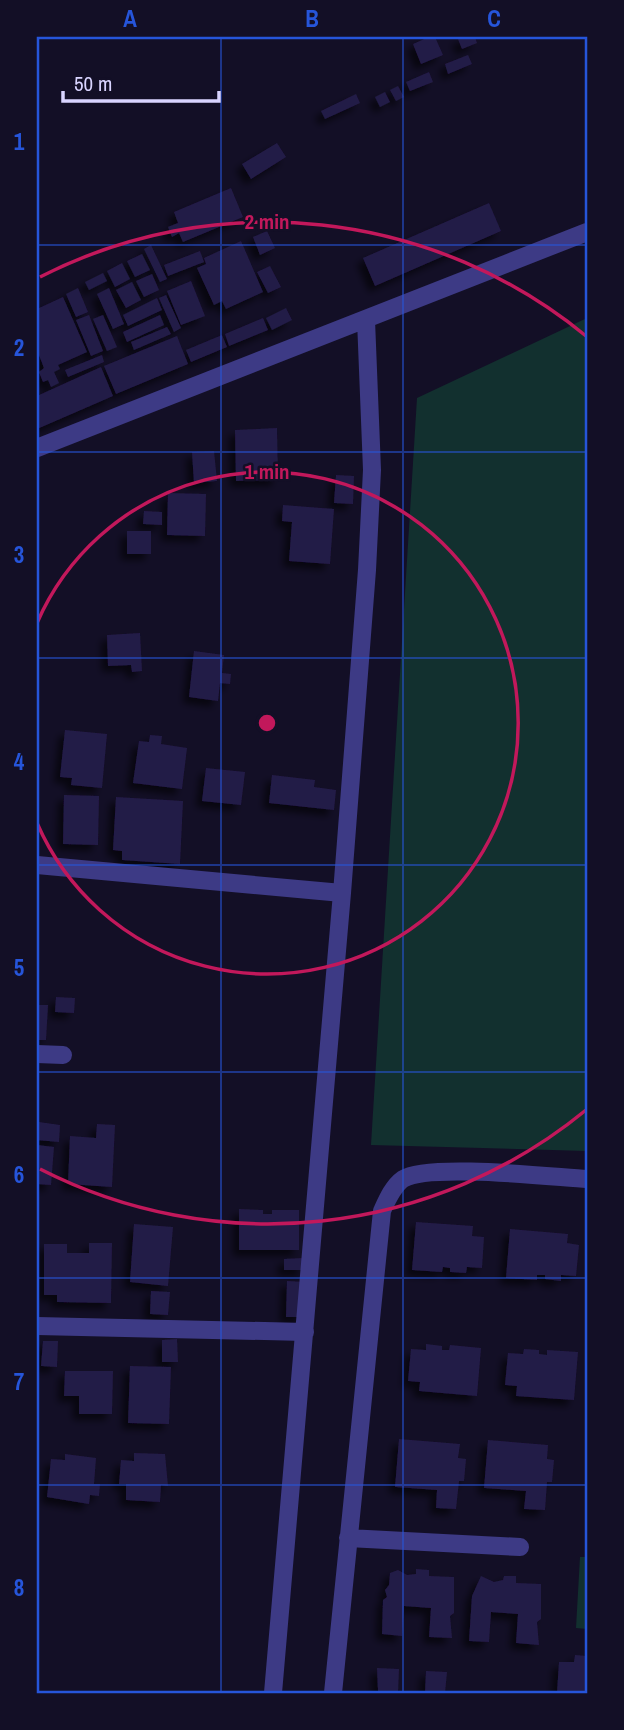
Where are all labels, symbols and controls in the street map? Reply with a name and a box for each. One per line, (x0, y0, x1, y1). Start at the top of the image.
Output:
text: A (123, 3, 137, 34)
text: B (305, 3, 319, 34)
text: C (487, 3, 501, 34)
scale bar (63, 60, 219, 104)
text: 50 m (74, 69, 112, 98)
text: 1 (14, 126, 25, 157)
text: 2 min (245, 207, 289, 236)
text: 2 (14, 332, 24, 363)
text: 1 min (245, 457, 289, 486)
text: 3 (14, 539, 24, 570)
centre of rings (255, 711, 279, 735)
text: 4 (14, 746, 25, 777)
text: 5 (14, 952, 24, 983)
text: 6 (14, 1159, 24, 1190)
text: 7 (14, 1366, 24, 1397)
text: 8 (14, 1572, 24, 1603)

